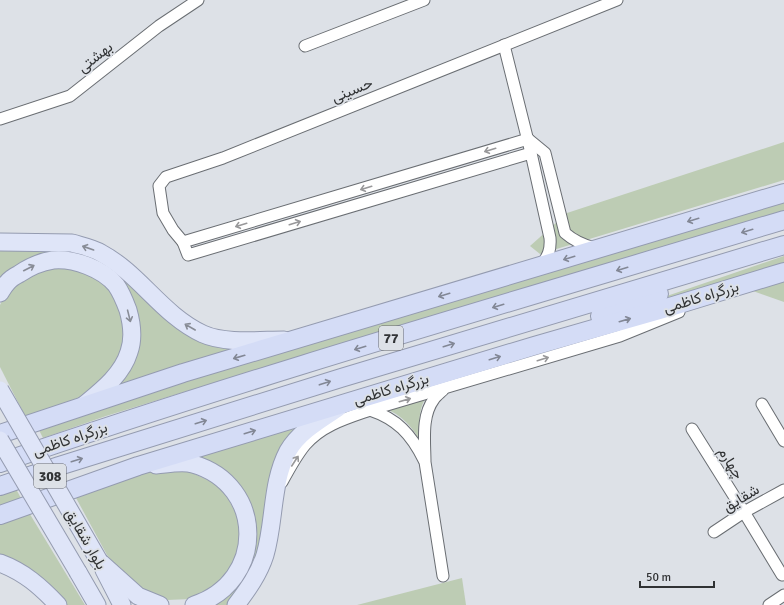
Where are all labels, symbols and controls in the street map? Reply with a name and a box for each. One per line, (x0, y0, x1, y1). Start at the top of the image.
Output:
street label: بهشتی (74, 38, 117, 77)
street label: حسینی (329, 74, 376, 107)
one-way arrow (484, 147, 497, 154)
one-way arrow (360, 185, 373, 192)
one-way arrow (687, 217, 700, 224)
one-way arrow (289, 219, 302, 226)
one-way arrow (235, 222, 248, 229)
one-way arrow (740, 228, 753, 235)
one-way arrow (82, 243, 94, 251)
one-way arrow (562, 255, 575, 262)
one-way arrow (23, 264, 35, 271)
one-way arrow (616, 266, 629, 273)
street label: بزرگراه کاظمی (661, 277, 741, 318)
one-way arrow (438, 292, 451, 299)
one-way arrow (491, 303, 504, 310)
one-way arrow (126, 310, 133, 323)
one-way arrow (618, 316, 631, 323)
one-way arrow (184, 322, 196, 330)
road number: 77 (379, 326, 403, 350)
one-way arrow (443, 341, 456, 348)
one-way arrow (353, 345, 366, 352)
one-way arrow (233, 354, 246, 361)
one-way arrow (488, 354, 501, 361)
one-way arrow (536, 355, 549, 362)
street label: بزرگراه کاظمی (351, 369, 431, 410)
one-way arrow (318, 379, 331, 386)
one-way arrow (398, 396, 411, 403)
street label: بزرگراه کاظمی (30, 418, 110, 461)
one-way arrow (194, 418, 207, 425)
one-way arrow (243, 428, 256, 435)
street label: چهارم (713, 444, 748, 483)
one-way arrow (70, 456, 83, 463)
one-way arrow (291, 456, 299, 467)
road number: 308 (34, 464, 66, 488)
street label: شقایق (719, 480, 763, 517)
street label: بلوار شقایق (61, 505, 111, 573)
scale bar (640, 563, 714, 589)
text: 50 m (646, 570, 671, 585)

